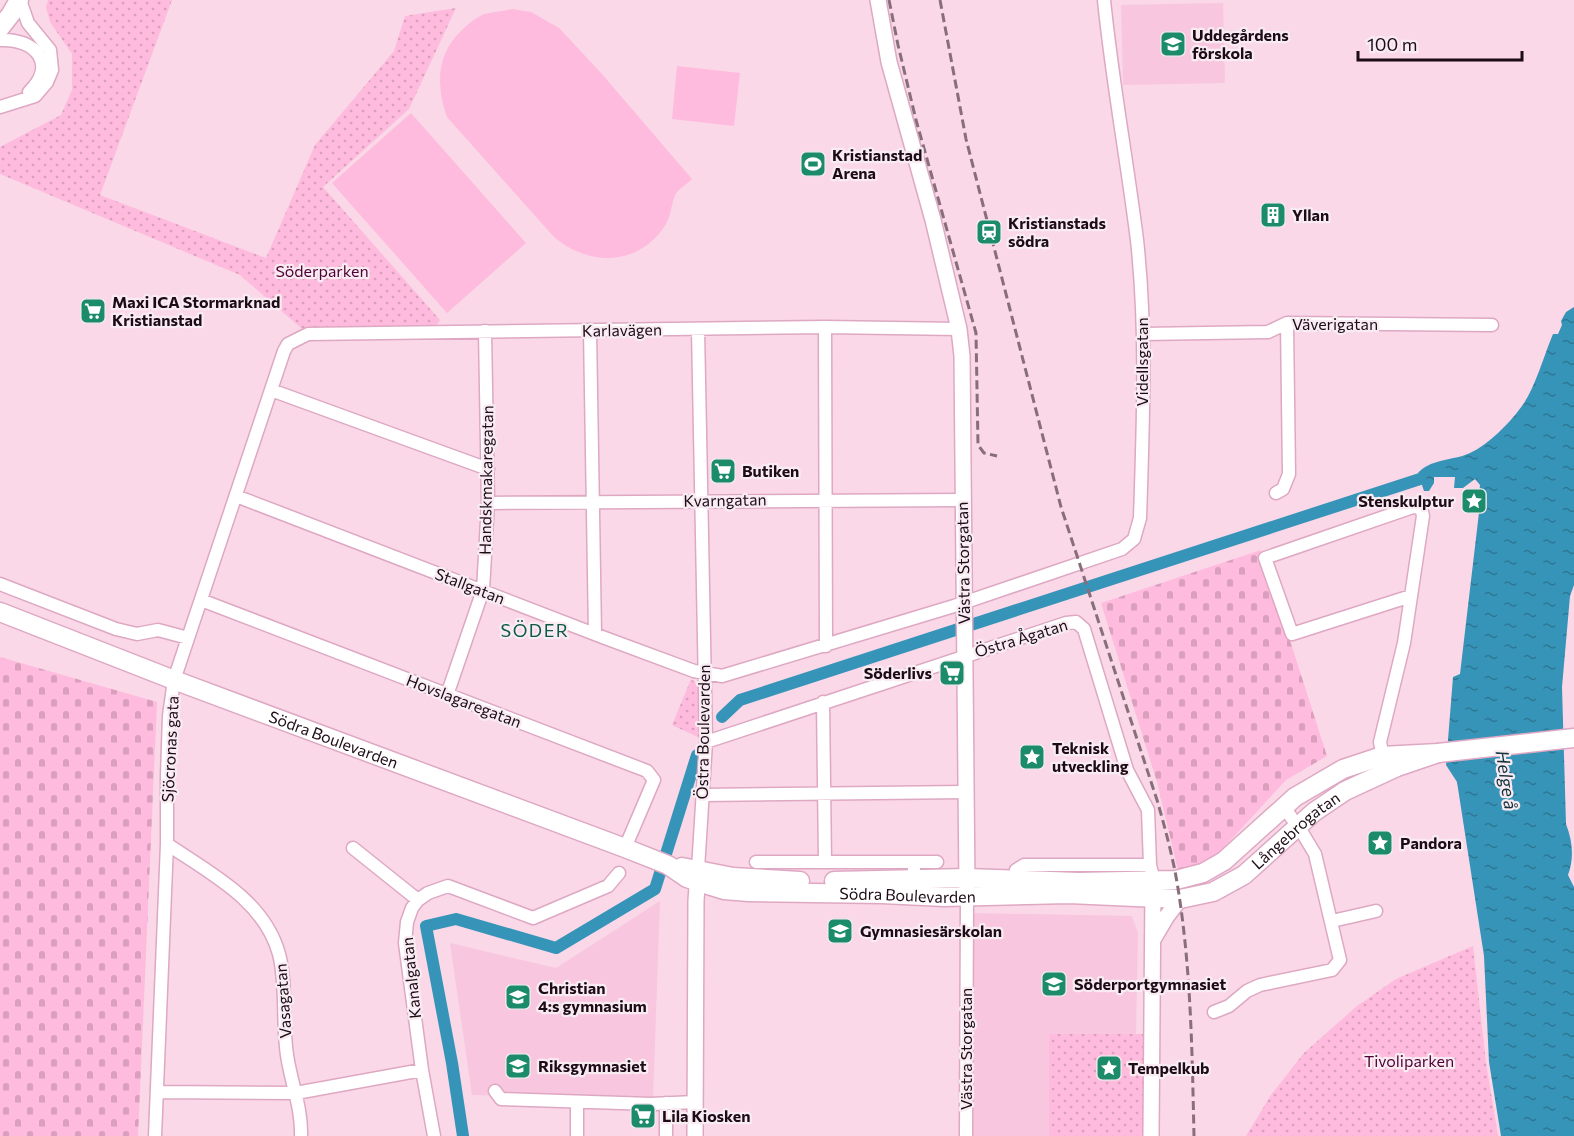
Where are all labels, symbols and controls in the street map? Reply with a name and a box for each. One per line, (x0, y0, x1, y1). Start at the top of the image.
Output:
scale bar (1358, 24, 1522, 62)
place label: Uddegårdens förskola (1192, 25, 1289, 62)
school or university icon: Uddegårdens förskola (1158, 29, 1188, 59)
text: 100 m (1367, 33, 1417, 55)
place label: Kristianstad Arena (832, 145, 922, 182)
sports icon: Kristianstad Arena (798, 149, 828, 179)
building icon: Yllan (1258, 200, 1288, 230)
place label: Yllan (1292, 205, 1329, 224)
place label: Kristianstads södra (1008, 213, 1106, 250)
station icon: Kristianstads södra (974, 217, 1004, 247)
park label: Söderparken (275, 261, 369, 280)
place label: Maxi ICA Stormarknad Kristianstad (112, 292, 280, 329)
supermarket icon: Maxi ICA Stormarknad Kristianstad (78, 296, 108, 326)
street label: Väverigatan (1292, 314, 1378, 333)
street label: Videllsgatan (1132, 317, 1151, 407)
street label: Karlavägen (582, 319, 662, 340)
street label: Handskmakaregatan (475, 405, 496, 555)
supermarket icon: Butiken (708, 456, 738, 486)
place label: Butiken (742, 461, 799, 480)
place icon: Stenskulptur (1459, 486, 1489, 516)
street label: Kvarngatan (683, 489, 767, 510)
place label: Stenskulptur (1358, 491, 1454, 510)
street label: Västra Storgatan (952, 502, 973, 624)
street label: Stallgatan (433, 564, 508, 608)
street label: Östra Ågatan (972, 614, 1070, 661)
district label: SÖDER (501, 619, 569, 641)
supermarket icon: Söderlivs (937, 658, 967, 688)
place label: Söderlivs (864, 663, 932, 682)
street label: Östra Boulevarden (692, 664, 713, 800)
street label: Hovslagaregatan (404, 670, 524, 731)
street label: Sjöcronas gata (157, 695, 182, 803)
street label: Södra Boulevarden (266, 706, 401, 772)
place label: Teknisk utveckling (1052, 738, 1129, 775)
place icon: Teknisk utveckling (1017, 742, 1047, 772)
water label: Helge å (1491, 749, 1523, 811)
street label: Långebrogatan (1247, 787, 1343, 873)
place icon: Pandora (1365, 828, 1395, 858)
place label: Pandora (1400, 833, 1462, 852)
street label: Södra Boulevarden (839, 883, 976, 906)
school or university icon: Gymnasiesärskolan (825, 916, 855, 946)
place label: Gymnasiesärskolan (860, 921, 1002, 940)
street label: Kanalgatan (397, 936, 424, 1020)
street label: Vasagatan (270, 963, 295, 1039)
school or university icon: Söderportgymnasiet (1039, 969, 1069, 999)
place label: Söderportgymnasiet (1074, 974, 1226, 993)
place label: Christian 4:s gymnasium (538, 978, 647, 1015)
school or university icon: Christian 4:s gymnasium (503, 982, 533, 1012)
street label: Västra Storgatan (956, 988, 975, 1110)
school or university icon: Riksgymnasiet (503, 1051, 533, 1081)
park label: Tivoliparken (1364, 1051, 1454, 1070)
place icon: Tempelkub (1094, 1053, 1124, 1083)
place label: Riksgymnasiet (538, 1056, 647, 1075)
place label: Tempelkub (1128, 1058, 1210, 1077)
supermarket icon: Lila Kiosken (628, 1101, 658, 1131)
place label: Lila Kiosken (662, 1106, 751, 1125)

